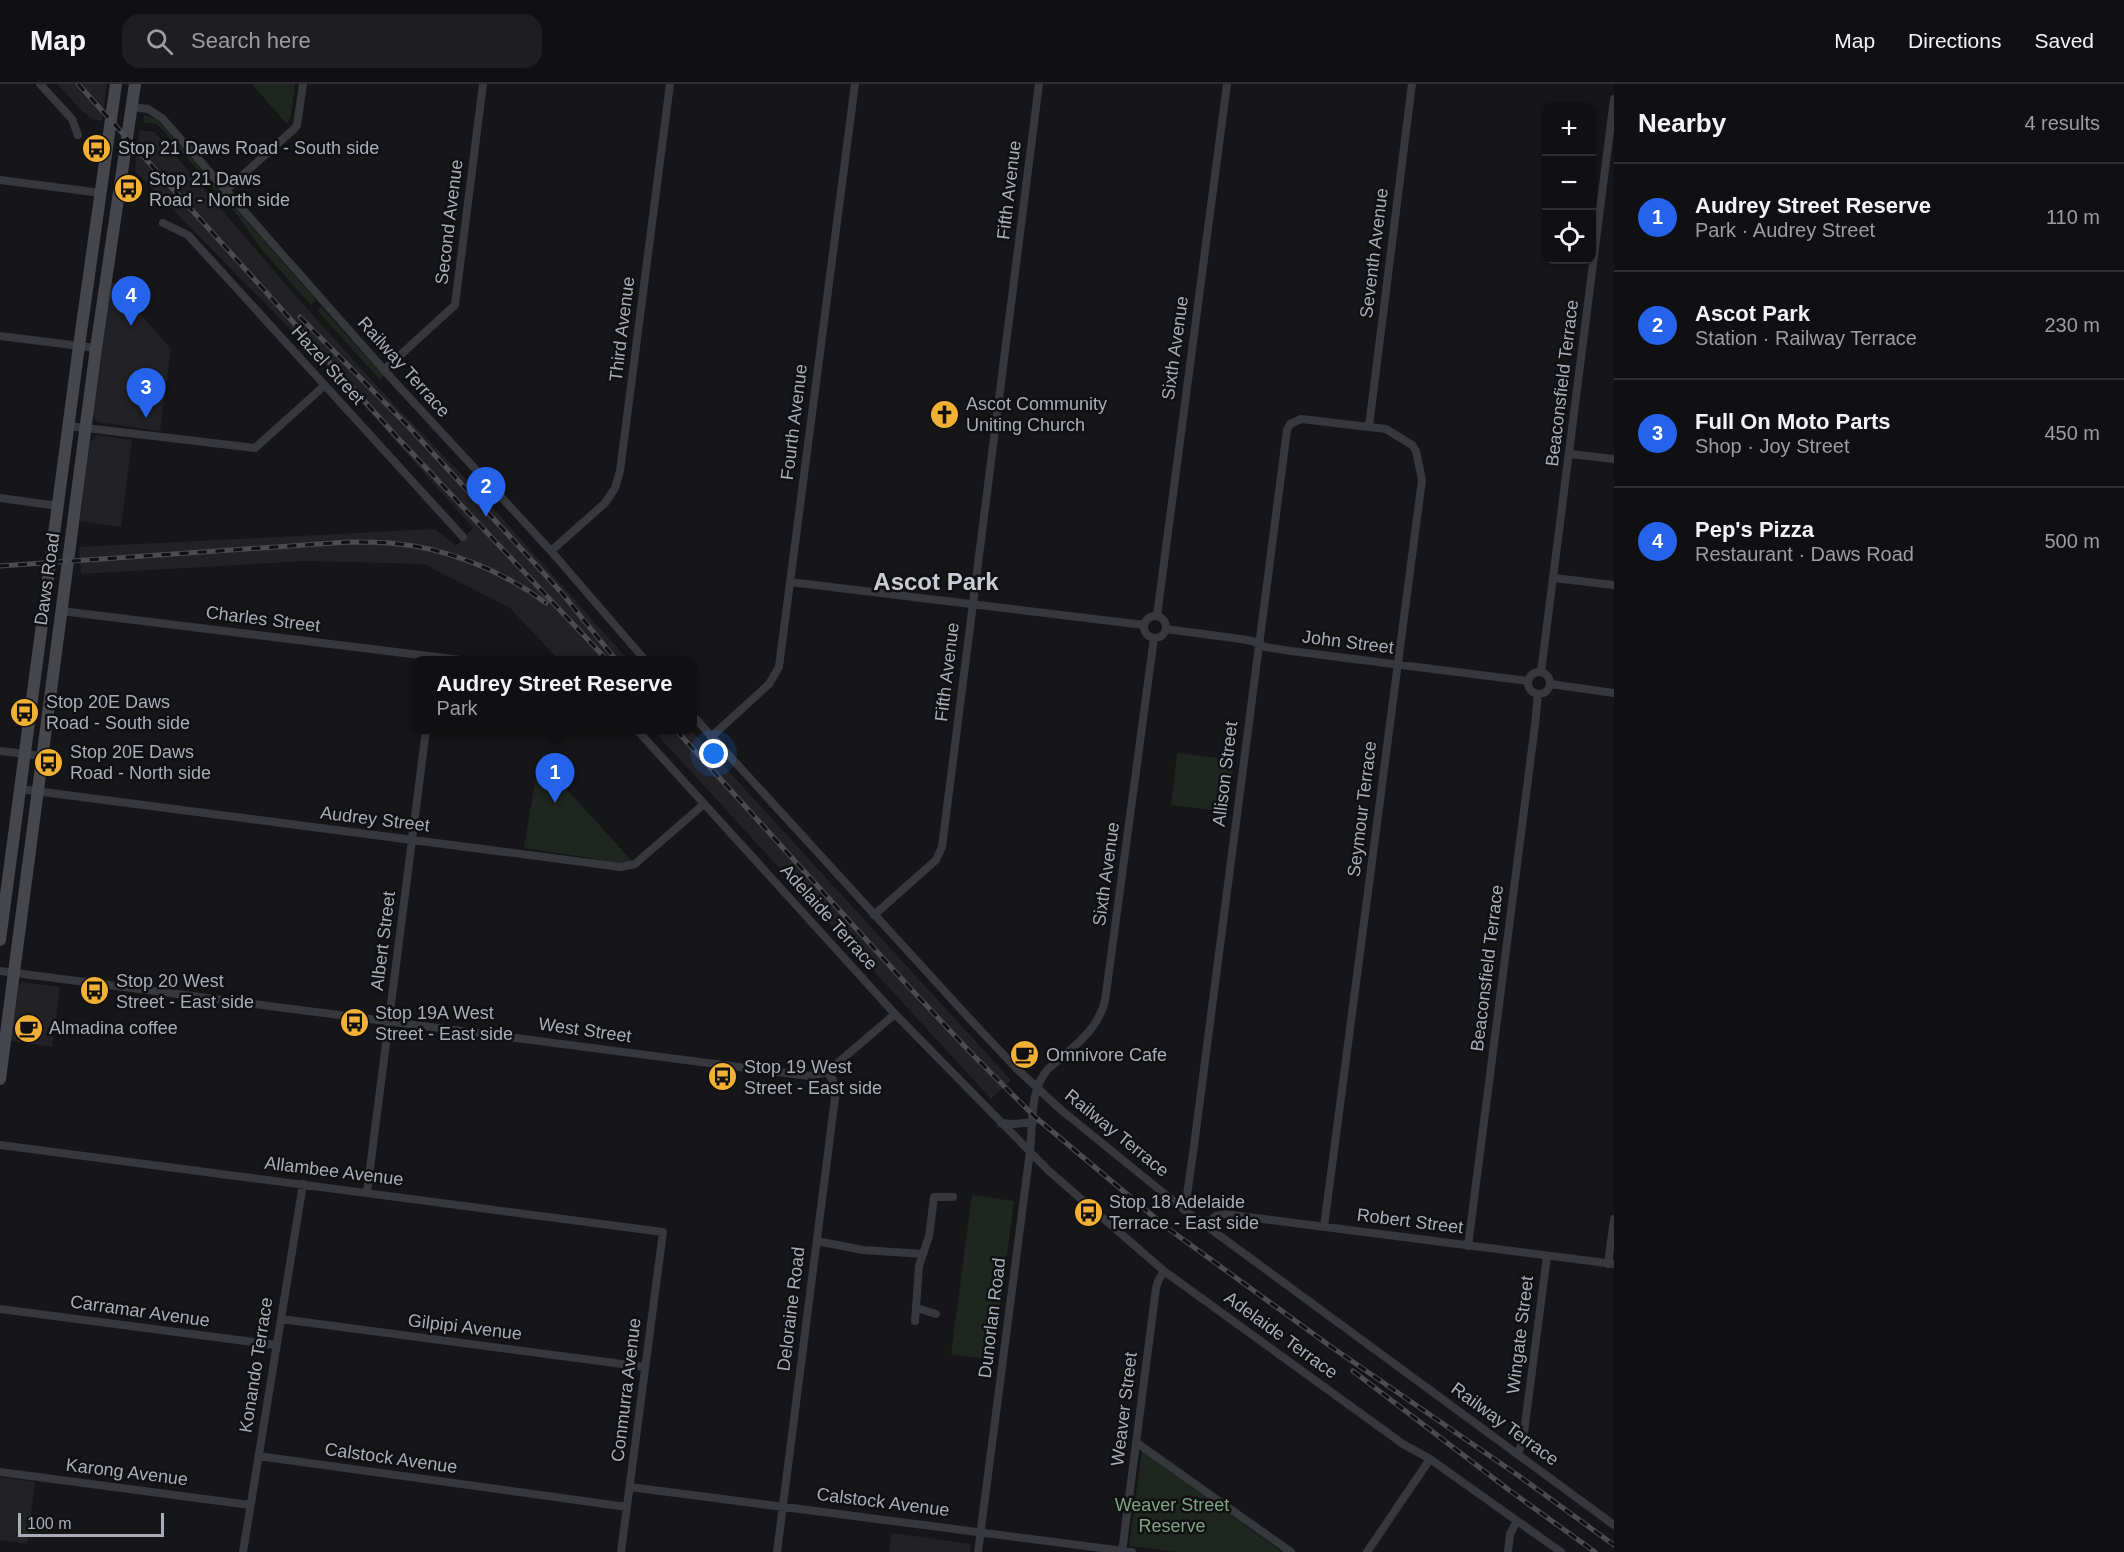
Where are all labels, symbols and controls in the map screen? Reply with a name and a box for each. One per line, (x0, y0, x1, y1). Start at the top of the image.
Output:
search box (122, 14, 542, 68)
text: Map (30, 25, 86, 56)
icon: search (143, 25, 176, 58)
text: Search here (191, 28, 311, 53)
text: Map (1834, 29, 1875, 52)
text: Directions (1908, 29, 2001, 52)
text: Saved (2034, 29, 2094, 52)
map controls (1542, 102, 1596, 264)
button: + (1542, 102, 1596, 156)
text: Nearby (1638, 108, 1726, 138)
text: 4 results (2024, 112, 2100, 134)
bus stop icon: Stop 21 Daws Road - South side (81, 132, 113, 164)
place label: Stop 21 Daws Road - South side (118, 138, 379, 158)
street label: Fifth Avenue (993, 139, 1025, 241)
button: − (1542, 156, 1596, 210)
street label: Second Avenue (431, 158, 467, 286)
place label: Stop 21 Daws Road - North side (149, 169, 290, 210)
bus stop icon: Stop 21 Daws Road - North side (112, 173, 144, 205)
street label: Seventh Avenue (1356, 187, 1392, 319)
text: Audrey Street Reserve (1695, 193, 1931, 218)
text: 1 (1652, 206, 1663, 228)
text: 110 m (2046, 206, 2100, 228)
button: locate (1542, 210, 1596, 264)
text: Park · Audrey Street (1695, 219, 1875, 241)
street label: Third Avenue (606, 275, 638, 383)
pin: 4 (112, 276, 150, 326)
street label: Sixth Avenue (1158, 295, 1192, 401)
street label: Beaconsfield Terrace (1542, 299, 1582, 467)
text: Ascot Park (1695, 301, 1810, 326)
street label: Railway Terrace (354, 313, 454, 421)
text: 2 (1652, 314, 1663, 336)
text: 230 m (2044, 314, 2100, 336)
street label: Hazel Street (287, 322, 369, 408)
text: Station · Railway Terrace (1695, 327, 1917, 349)
street label: Fourth Avenue (777, 363, 811, 481)
pin: 3 (126, 368, 166, 418)
place label: Ascot Community Uniting Church (966, 394, 1107, 435)
church icon: Ascot Community Uniting Church (929, 398, 961, 430)
text: Full On Moto Parts (1695, 409, 1891, 434)
text: 3 (1652, 422, 1663, 444)
text: 450 m (2044, 422, 2100, 444)
text: Shop · Joy Street (1695, 435, 1850, 457)
pin: 2 (466, 468, 506, 517)
text: Pep's Pizza (1695, 517, 1814, 542)
text: 4 (1652, 530, 1663, 552)
text: 500 m (2044, 530, 2100, 552)
street label: Daws Road (31, 532, 63, 626)
text: Restaurant · Daws Road (1695, 543, 1914, 565)
district label: Ascot Park (873, 568, 999, 595)
street label: Charles Street (205, 602, 321, 636)
street label: Fifth Avenue (931, 621, 963, 723)
street label: John Street (1301, 626, 1395, 658)
popup (412, 656, 697, 734)
text: Audrey Street Reserve (436, 671, 673, 696)
place label: Stop 20E Daws Road - South side (46, 692, 190, 733)
bus stop icon: Stop 20E Daws Road - South side (9, 696, 41, 728)
text: Park (436, 697, 478, 719)
street label: Allison Street (1209, 720, 1241, 828)
your location (699, 739, 728, 768)
street label: Seymour Terrace (1344, 740, 1380, 878)
place label: Stop 20E Daws Road - North side (70, 742, 211, 783)
bus stop icon: Stop 20E Daws Road - North side (33, 746, 65, 778)
pin: 1 (536, 754, 574, 803)
street label: Audrey Street (319, 802, 431, 836)
street label: Sixth Avenue (1089, 821, 1123, 927)
street label: Adelaide Terrace (776, 860, 882, 974)
street label: Beaconsfield Terrace (1467, 884, 1507, 1052)
street label: Albert Street (367, 890, 399, 992)
place label: Stop 20 West Street - East side (116, 971, 254, 1012)
bus stop icon: Stop 20 West Street - East side (79, 975, 111, 1007)
place label: Stop 19A West Street - East side (375, 1003, 513, 1044)
bus stop icon: Stop 19A West Street - East side (338, 1007, 370, 1039)
cafe icon: Almadina coffee (12, 1012, 44, 1044)
street label: West Street (537, 1014, 633, 1046)
place label: Almadina coffee (49, 1018, 178, 1038)
cafe icon: Omnivore Cafe (1009, 1039, 1041, 1071)
place label: Omnivore Cafe (1046, 1045, 1167, 1065)
place label: Stop 19 West Street - East side (744, 1057, 882, 1098)
bus stop icon: Stop 19 West Street - East side (707, 1061, 739, 1093)
street label: Railway Terrace (1061, 1085, 1173, 1181)
street label: Allambee Avenue (263, 1153, 405, 1189)
place label: Stop 18 Adelaide Terrace - East side (1109, 1192, 1259, 1233)
bus stop icon: Stop 18 Adelaide Terrace - East side (1072, 1196, 1104, 1228)
street label: Robert Street (1356, 1205, 1464, 1237)
street label: Deloraine Road (773, 1246, 809, 1372)
street label: Dunorlan Road (975, 1257, 1009, 1379)
street label: Wingate Street (1503, 1275, 1537, 1395)
street label: Adelaide Terrace (1221, 1287, 1341, 1383)
street label: Carramar Avenue (69, 1291, 211, 1331)
street label: Konando Terrace (235, 1296, 277, 1434)
street label: Gilpipi Avenue (407, 1310, 523, 1344)
street label: Conmurra Avenue (607, 1317, 645, 1463)
street label: Weaver Street (1107, 1351, 1141, 1467)
street label: Railway Terrace (1447, 1378, 1563, 1470)
street label: Calstock Avenue (323, 1439, 459, 1477)
street label: Karong Avenue (65, 1455, 189, 1489)
street label: Calstock Avenue (815, 1484, 951, 1520)
park label: Weaver Street Reserve (1115, 1495, 1229, 1536)
scale bar (18, 1510, 164, 1538)
text: 100 m (27, 1515, 71, 1532)

